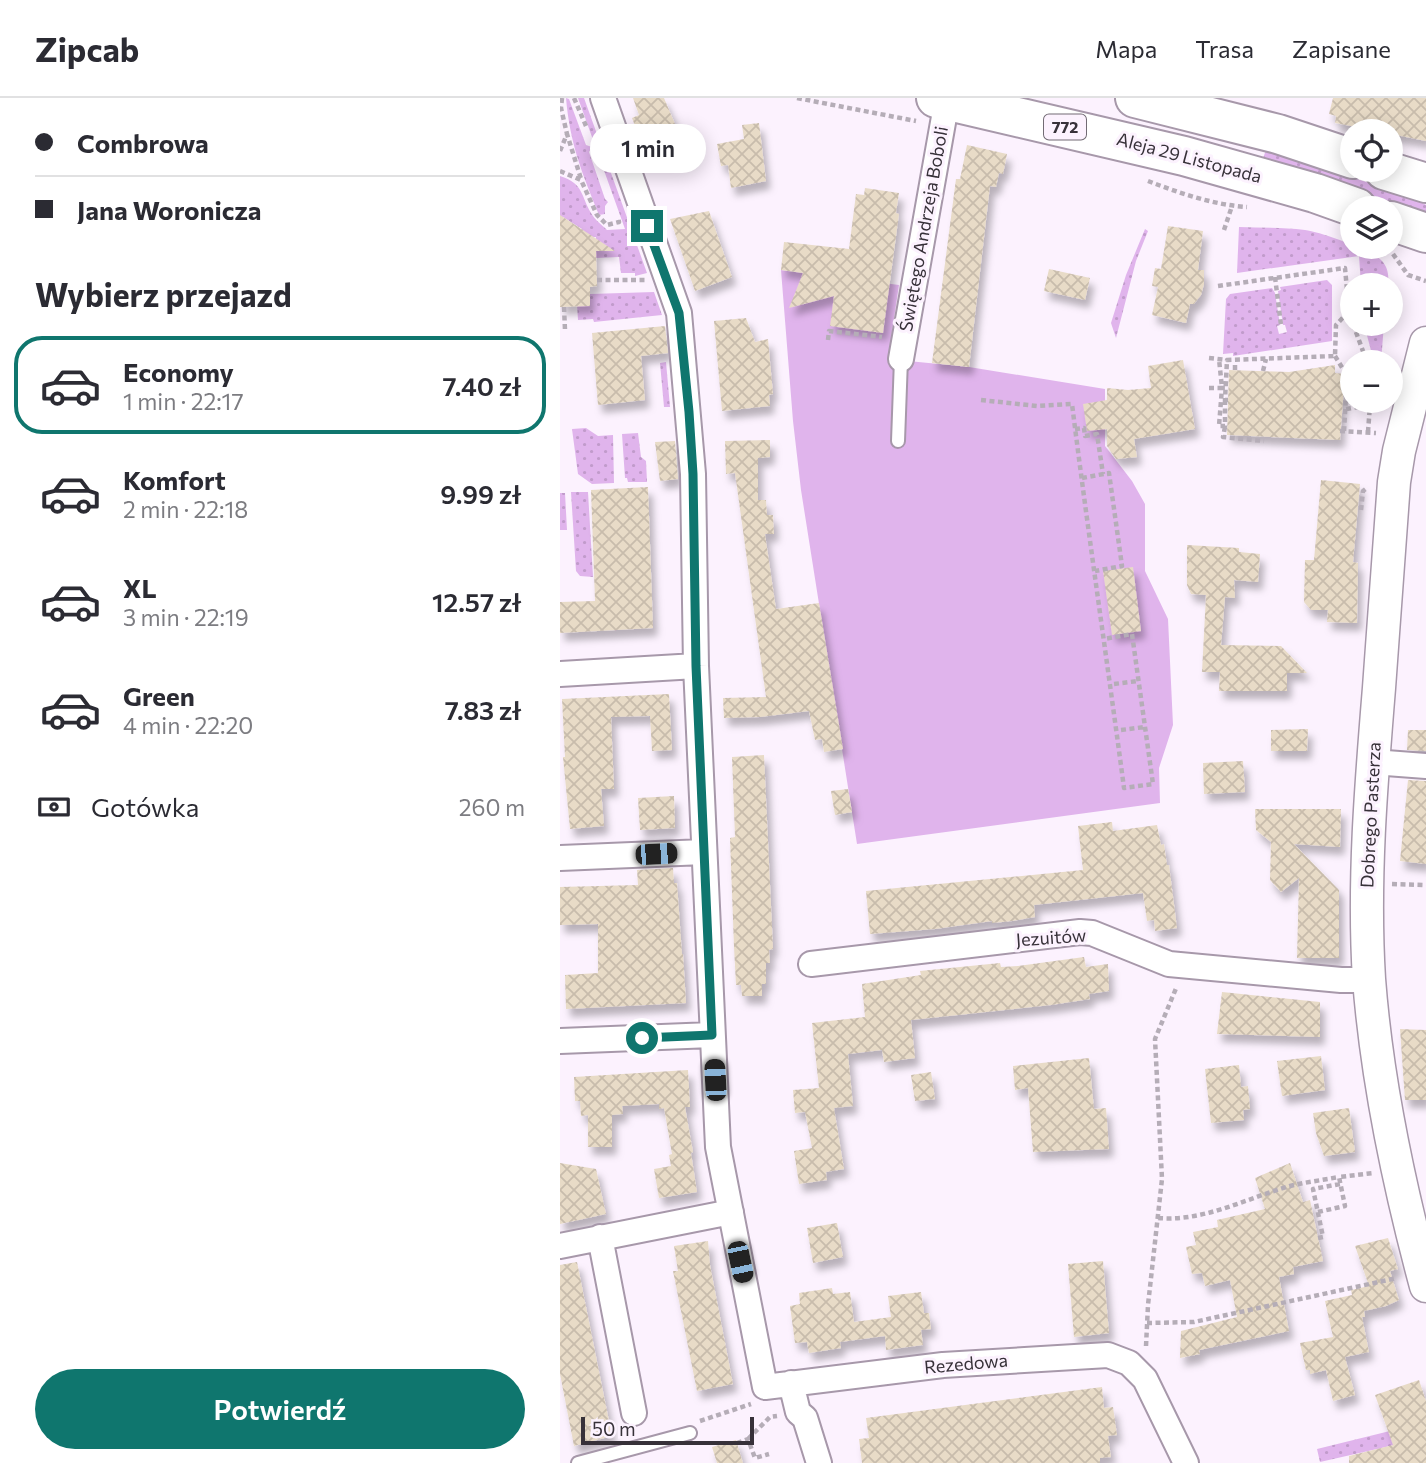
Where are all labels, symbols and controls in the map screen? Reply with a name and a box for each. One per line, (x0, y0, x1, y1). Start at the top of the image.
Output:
text: Zipcab (35, 28, 139, 69)
text: Mapa (1095, 34, 1157, 63)
text: Trasa (1195, 34, 1254, 63)
text: Zapisane (1292, 34, 1391, 63)
road number: 772 (1044, 115, 1086, 140)
map controls (1340, 119, 1403, 413)
button: locate (1340, 119, 1403, 182)
callout: 1 min (589, 124, 705, 174)
street label: Świętego Andrzeja Boboli (894, 124, 952, 333)
text: Combrowa (77, 127, 209, 158)
street label: Aleja 29 Listopada (1114, 127, 1264, 187)
text: 1 min (621, 134, 675, 162)
text: Jana Woronicza (77, 194, 262, 225)
button: layers (1340, 196, 1403, 259)
route end (631, 210, 663, 242)
button: + (1340, 273, 1403, 336)
text: Wybierz przejazd (35, 274, 292, 314)
button: − (1340, 350, 1403, 413)
icon: car (39, 354, 102, 417)
text: Economy (123, 356, 234, 387)
text: 7.40 zł (442, 370, 521, 401)
text: 1 min · 22:17 (123, 387, 244, 415)
icon: car (39, 462, 102, 525)
text: Komfort (123, 464, 226, 495)
text: 9.99 zł (440, 478, 521, 509)
text: 2 min · 22:18 (123, 495, 248, 523)
icon: car (39, 570, 102, 633)
text: XL (123, 572, 157, 603)
text: 12.57 zł (432, 586, 521, 617)
text: 3 min · 22:19 (123, 603, 249, 631)
icon: car (39, 678, 102, 741)
text: Green (123, 680, 195, 711)
text: 7.83 zł (445, 694, 521, 725)
text: 4 min · 22:20 (123, 711, 253, 739)
street label: Dobrego Pasterza (1355, 741, 1385, 888)
icon: cash (35, 788, 73, 826)
text: Gotówka (91, 791, 199, 822)
text: 260 m (459, 793, 525, 821)
car (635, 842, 678, 866)
street label: Jezuitów (1015, 924, 1087, 950)
route start (626, 1022, 658, 1054)
car (704, 1058, 727, 1102)
car (726, 1239, 755, 1285)
street label: Rezedowa (923, 1348, 1009, 1378)
button: Potwierdź (35, 1369, 525, 1449)
scale bar (581, 1414, 754, 1446)
text: 50 m (592, 1417, 636, 1440)

